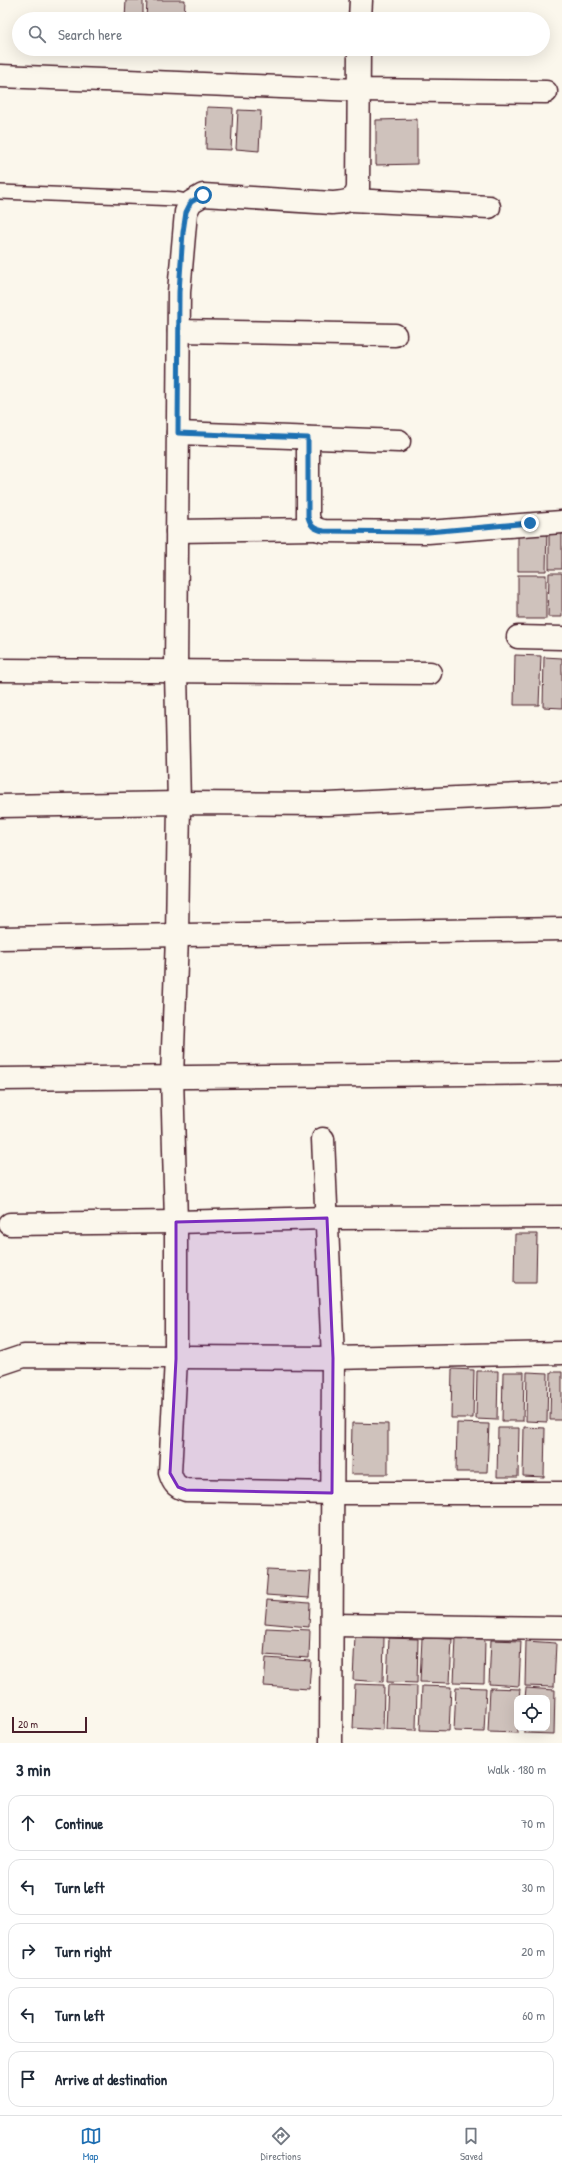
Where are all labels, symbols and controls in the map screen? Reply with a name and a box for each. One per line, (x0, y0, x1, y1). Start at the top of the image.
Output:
search box (12, 12, 550, 56)
icon: search (26, 23, 48, 45)
text: Search here (58, 24, 122, 45)
route start (194, 186, 212, 204)
route end (521, 514, 539, 532)
map controls (514, 1695, 550, 1731)
button: locate (514, 1695, 550, 1731)
scale bar (12, 1715, 87, 1734)
text: 20 m (18, 1717, 38, 1731)
text: 3 min (16, 1758, 51, 1781)
text: Walk · 180 m (487, 1760, 546, 1778)
icon: ahead (17, 1812, 39, 1834)
text: Continue (55, 1813, 103, 1834)
text: 70 m (521, 1814, 545, 1832)
icon: left (17, 1876, 39, 1898)
text: Turn left (55, 1877, 105, 1898)
text: 30 m (522, 1878, 545, 1896)
icon: right (17, 1940, 39, 1962)
text: Turn right (55, 1941, 111, 1962)
text: 20 m (521, 1942, 545, 1960)
icon: left (17, 2004, 39, 2026)
text: Turn left (55, 2005, 105, 2026)
text: 60 m (522, 2006, 545, 2024)
icon: arrive (17, 2068, 39, 2090)
text: Arrive at destination (55, 2069, 167, 2090)
tab: Map (80, 2125, 102, 2163)
tab: Directions (261, 2125, 301, 2163)
tab: Saved (460, 2125, 482, 2163)

